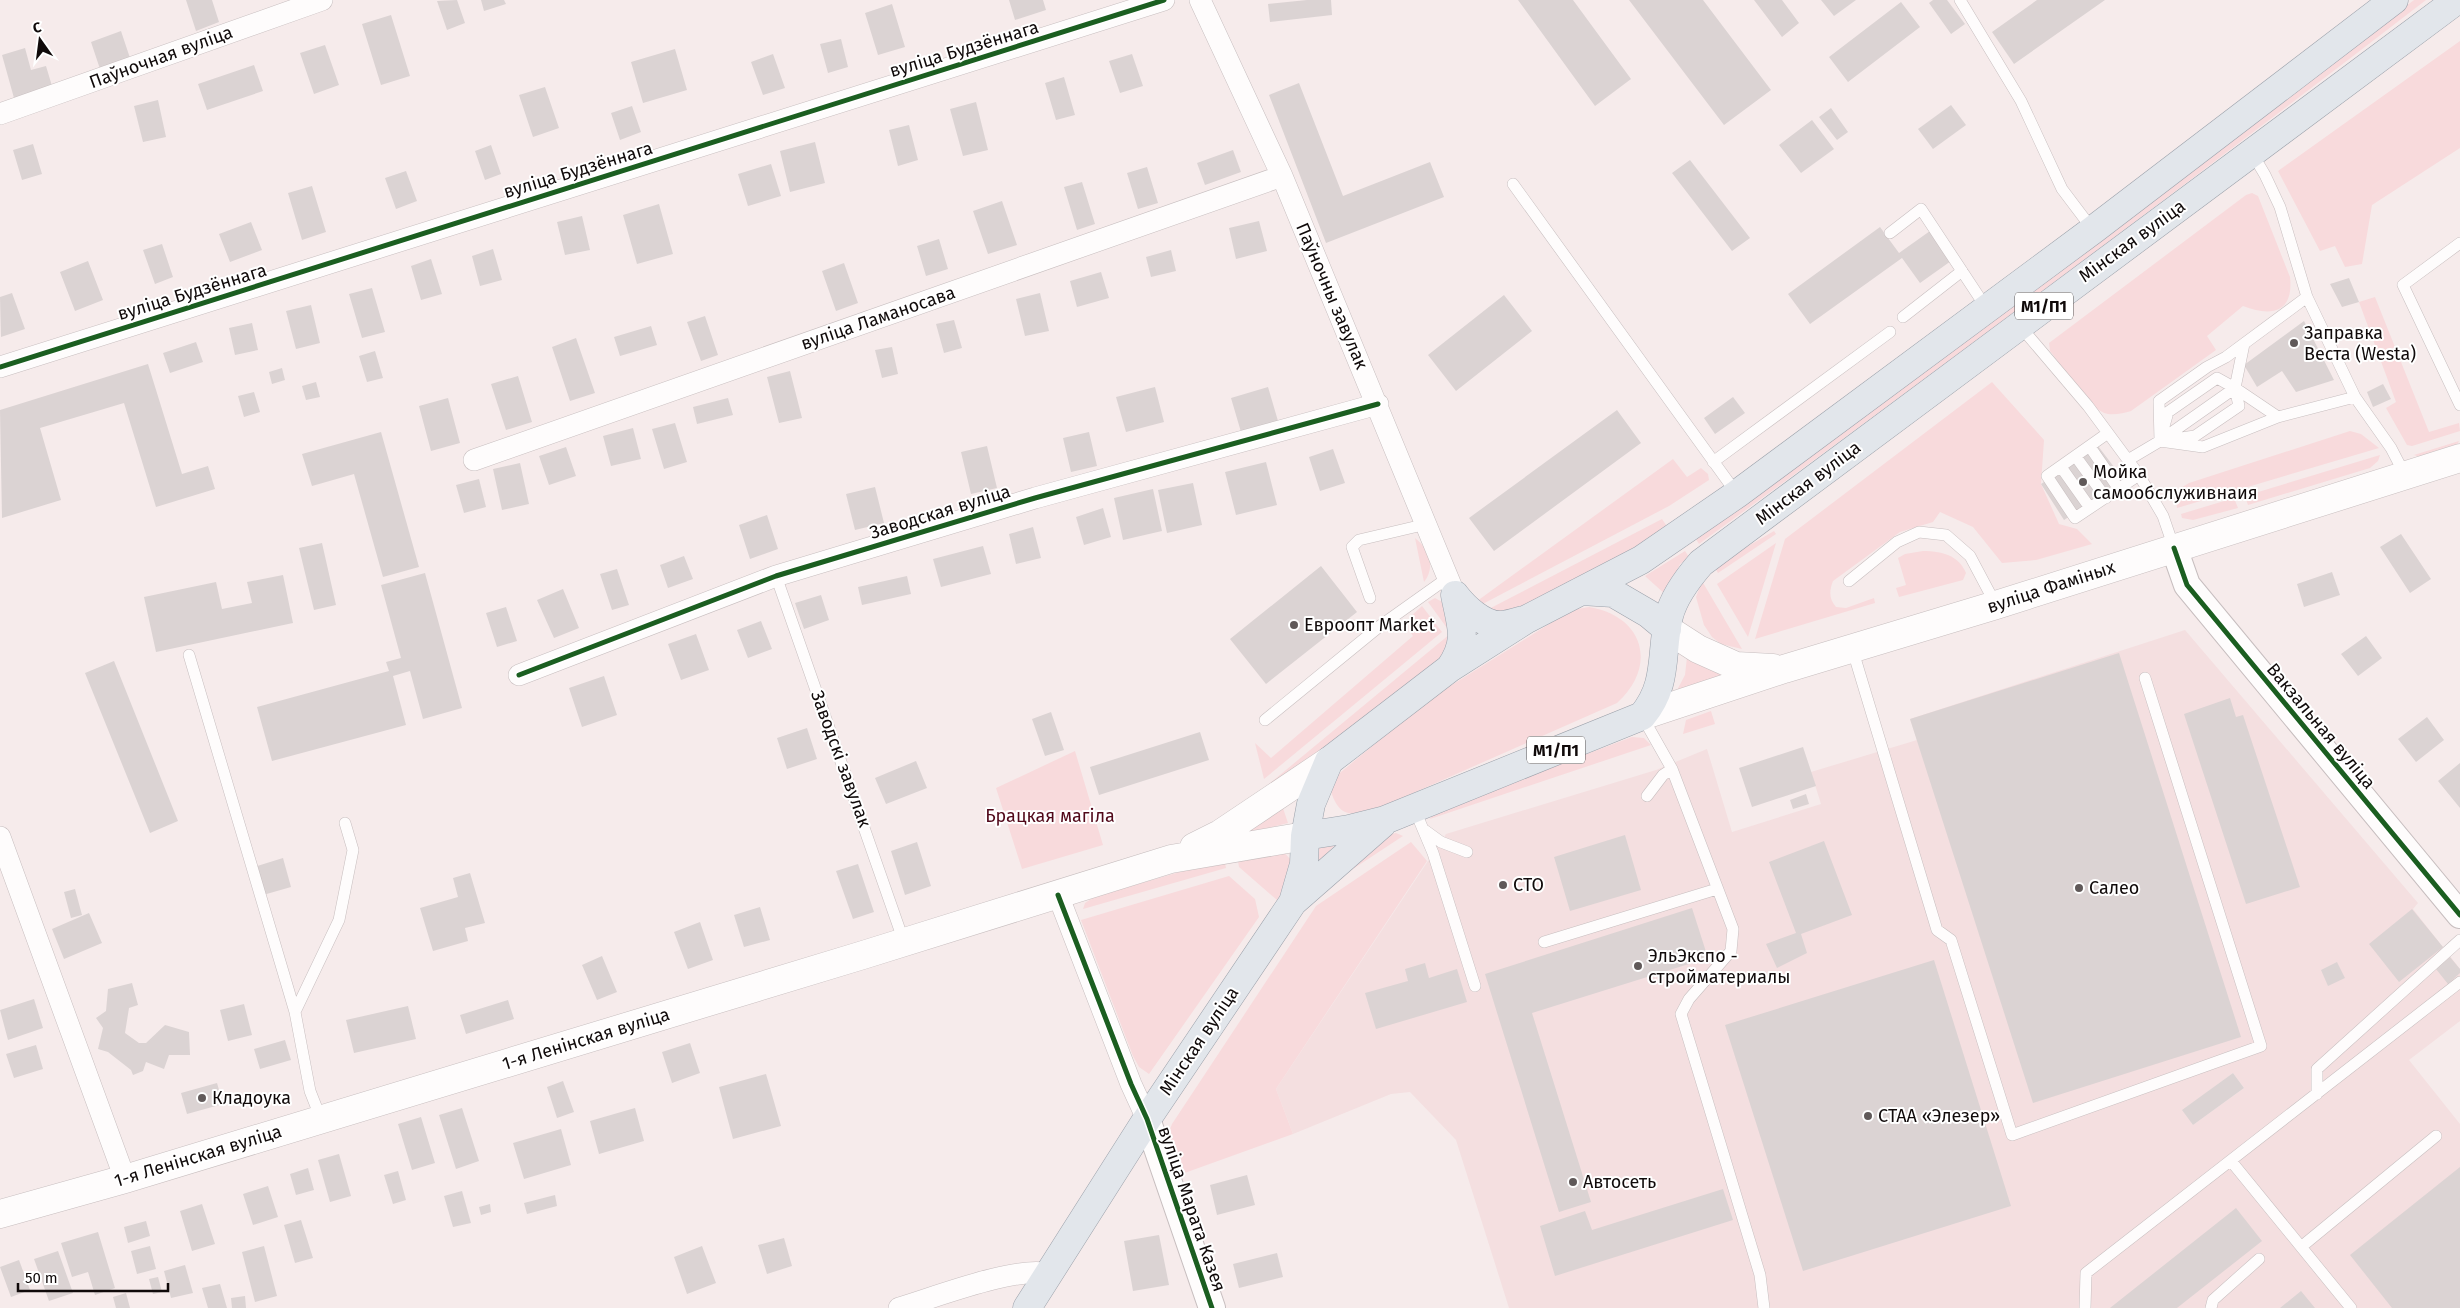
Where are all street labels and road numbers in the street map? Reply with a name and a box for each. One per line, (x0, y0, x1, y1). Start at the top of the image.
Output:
street label: вуліца Будзённага (887, 16, 1041, 82)
street label: Паўночная вуліца (86, 21, 236, 93)
street label: вуліца Будзённага (501, 137, 655, 203)
street label: Мінская вуліца (2074, 195, 2190, 287)
street label: Паўночны завулак (1291, 219, 1373, 373)
street label: вуліца Будзённага (115, 259, 269, 325)
street label: вуліца Ламаносава (798, 281, 958, 355)
road number: М1/П1 (2015, 292, 2073, 320)
street label: Мінская вуліца (1751, 436, 1865, 530)
street label: Заводская вуліца (867, 480, 1013, 544)
street label: вуліца Фаміных (1984, 556, 2118, 618)
street label: Вакзальная вуліца (2262, 658, 2380, 794)
street label: Заводскі завулак (806, 688, 876, 831)
road number: М1/П1 (1527, 736, 1585, 764)
street label: Мінская вуліца (1155, 983, 1243, 1099)
street label: 1-я Ленінская вуліца (500, 1003, 672, 1075)
street label: 1-я Ленінская вуліца (112, 1120, 284, 1192)
street label: вуліца Марата Казея (1153, 1123, 1231, 1295)

